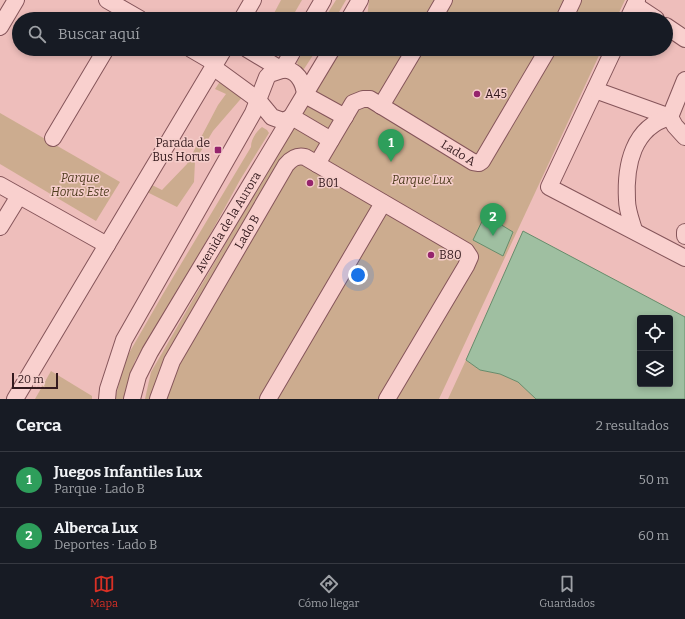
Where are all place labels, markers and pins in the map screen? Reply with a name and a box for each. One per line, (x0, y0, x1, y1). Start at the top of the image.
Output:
place label: A45 (485, 87, 507, 101)
marker: A45 (472, 89, 482, 99)
pin: 1 (378, 129, 404, 162)
place label: Parada de Bus Horus (152, 136, 210, 164)
marker: Parada de Bus Horus (213, 145, 223, 155)
place label: B01 (318, 176, 338, 190)
marker: B01 (305, 178, 315, 188)
pin: 2 (480, 203, 506, 236)
place label: B80 (439, 248, 462, 262)
marker: B80 (426, 250, 436, 260)

